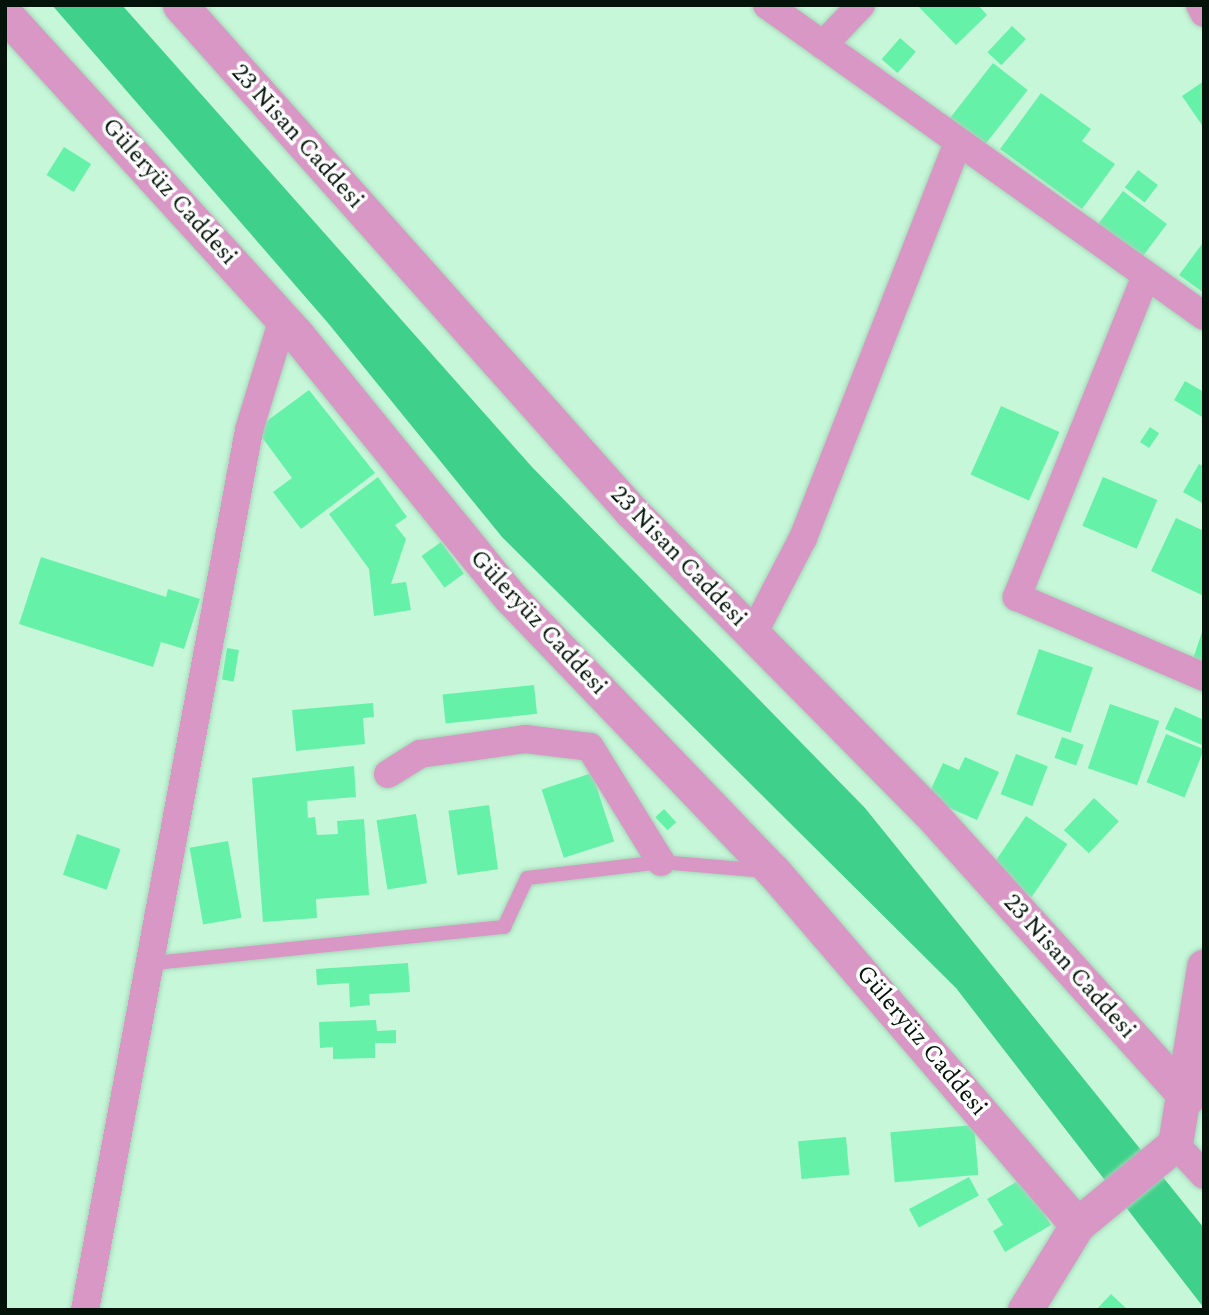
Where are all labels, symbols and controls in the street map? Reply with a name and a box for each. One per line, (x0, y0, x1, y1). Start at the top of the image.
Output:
street label: 23 Nisan Caddesi (225, 59, 369, 215)
street label: Güleryüz Caddesi (95, 112, 243, 272)
street label: 23 Nisan Caddesi (604, 481, 752, 633)
street label: Güleryüz Caddesi (463, 544, 613, 702)
street label: 23 Nisan Caddesi (997, 889, 1141, 1045)
street label: Güleryüz Caddesi (850, 960, 992, 1122)

